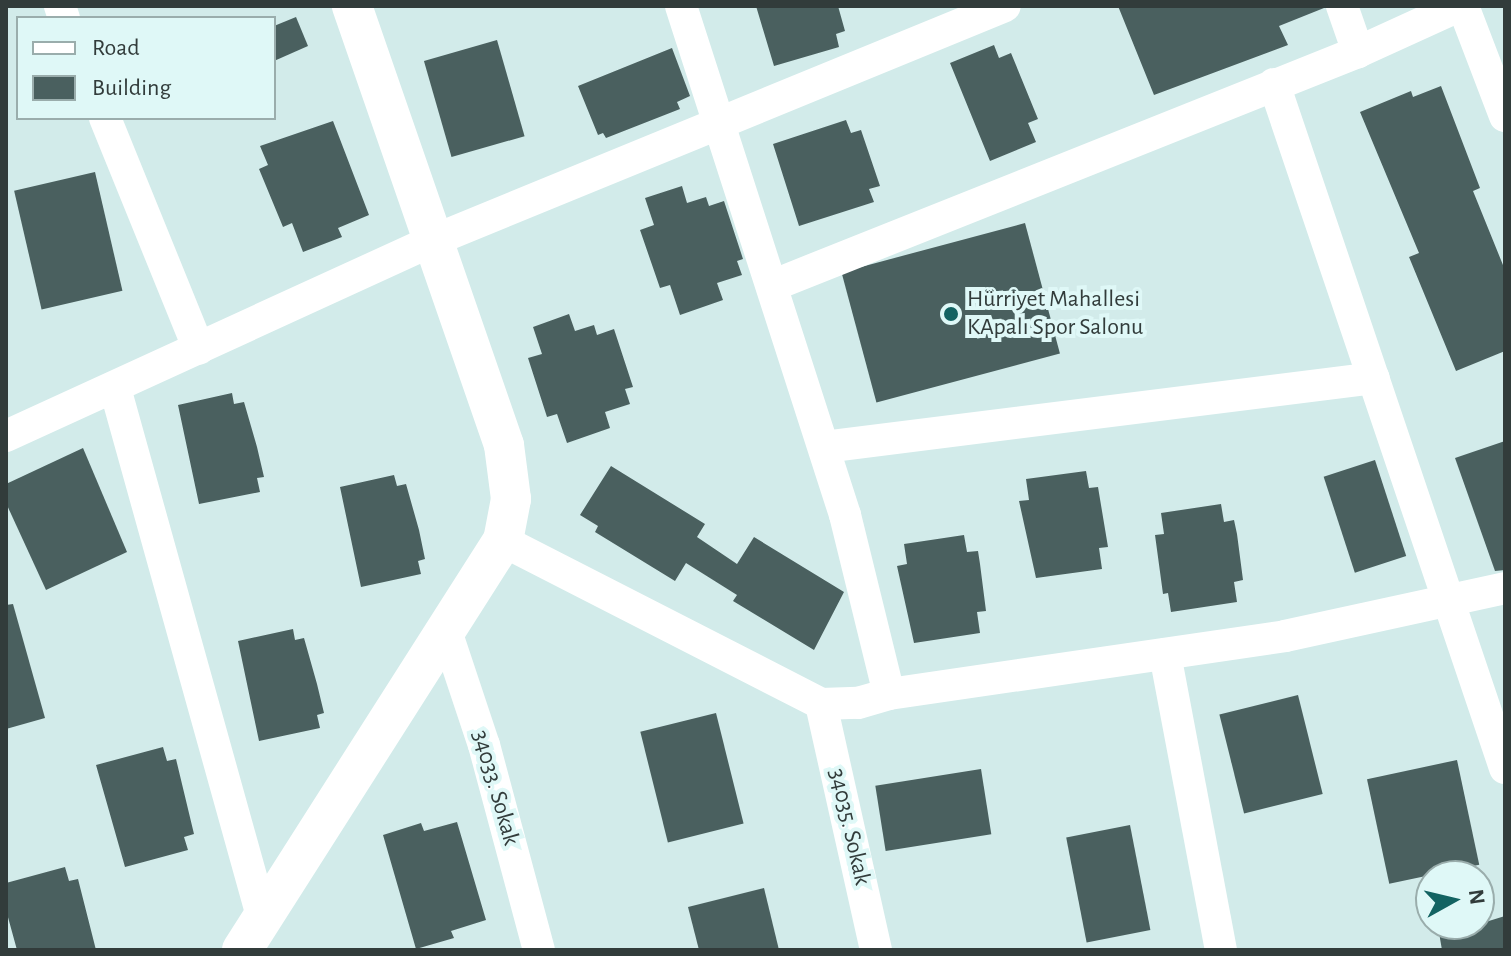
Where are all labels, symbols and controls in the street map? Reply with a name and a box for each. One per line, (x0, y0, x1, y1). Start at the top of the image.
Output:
legend (16, 16, 276, 120)
text: Road (92, 36, 140, 60)
text: Building (92, 76, 171, 100)
place label: Hürriyet Mahallesi KApalı Spor Salonu (967, 286, 1143, 342)
marker: Hürriyet Mahallesi KApalı Spor Salonu (942, 305, 960, 323)
street label: 34033. Sokak (465, 727, 525, 849)
street label: 34035. Sokak (822, 766, 876, 888)
north arrow (1415, 860, 1495, 940)
text: N (1465, 888, 1489, 906)

